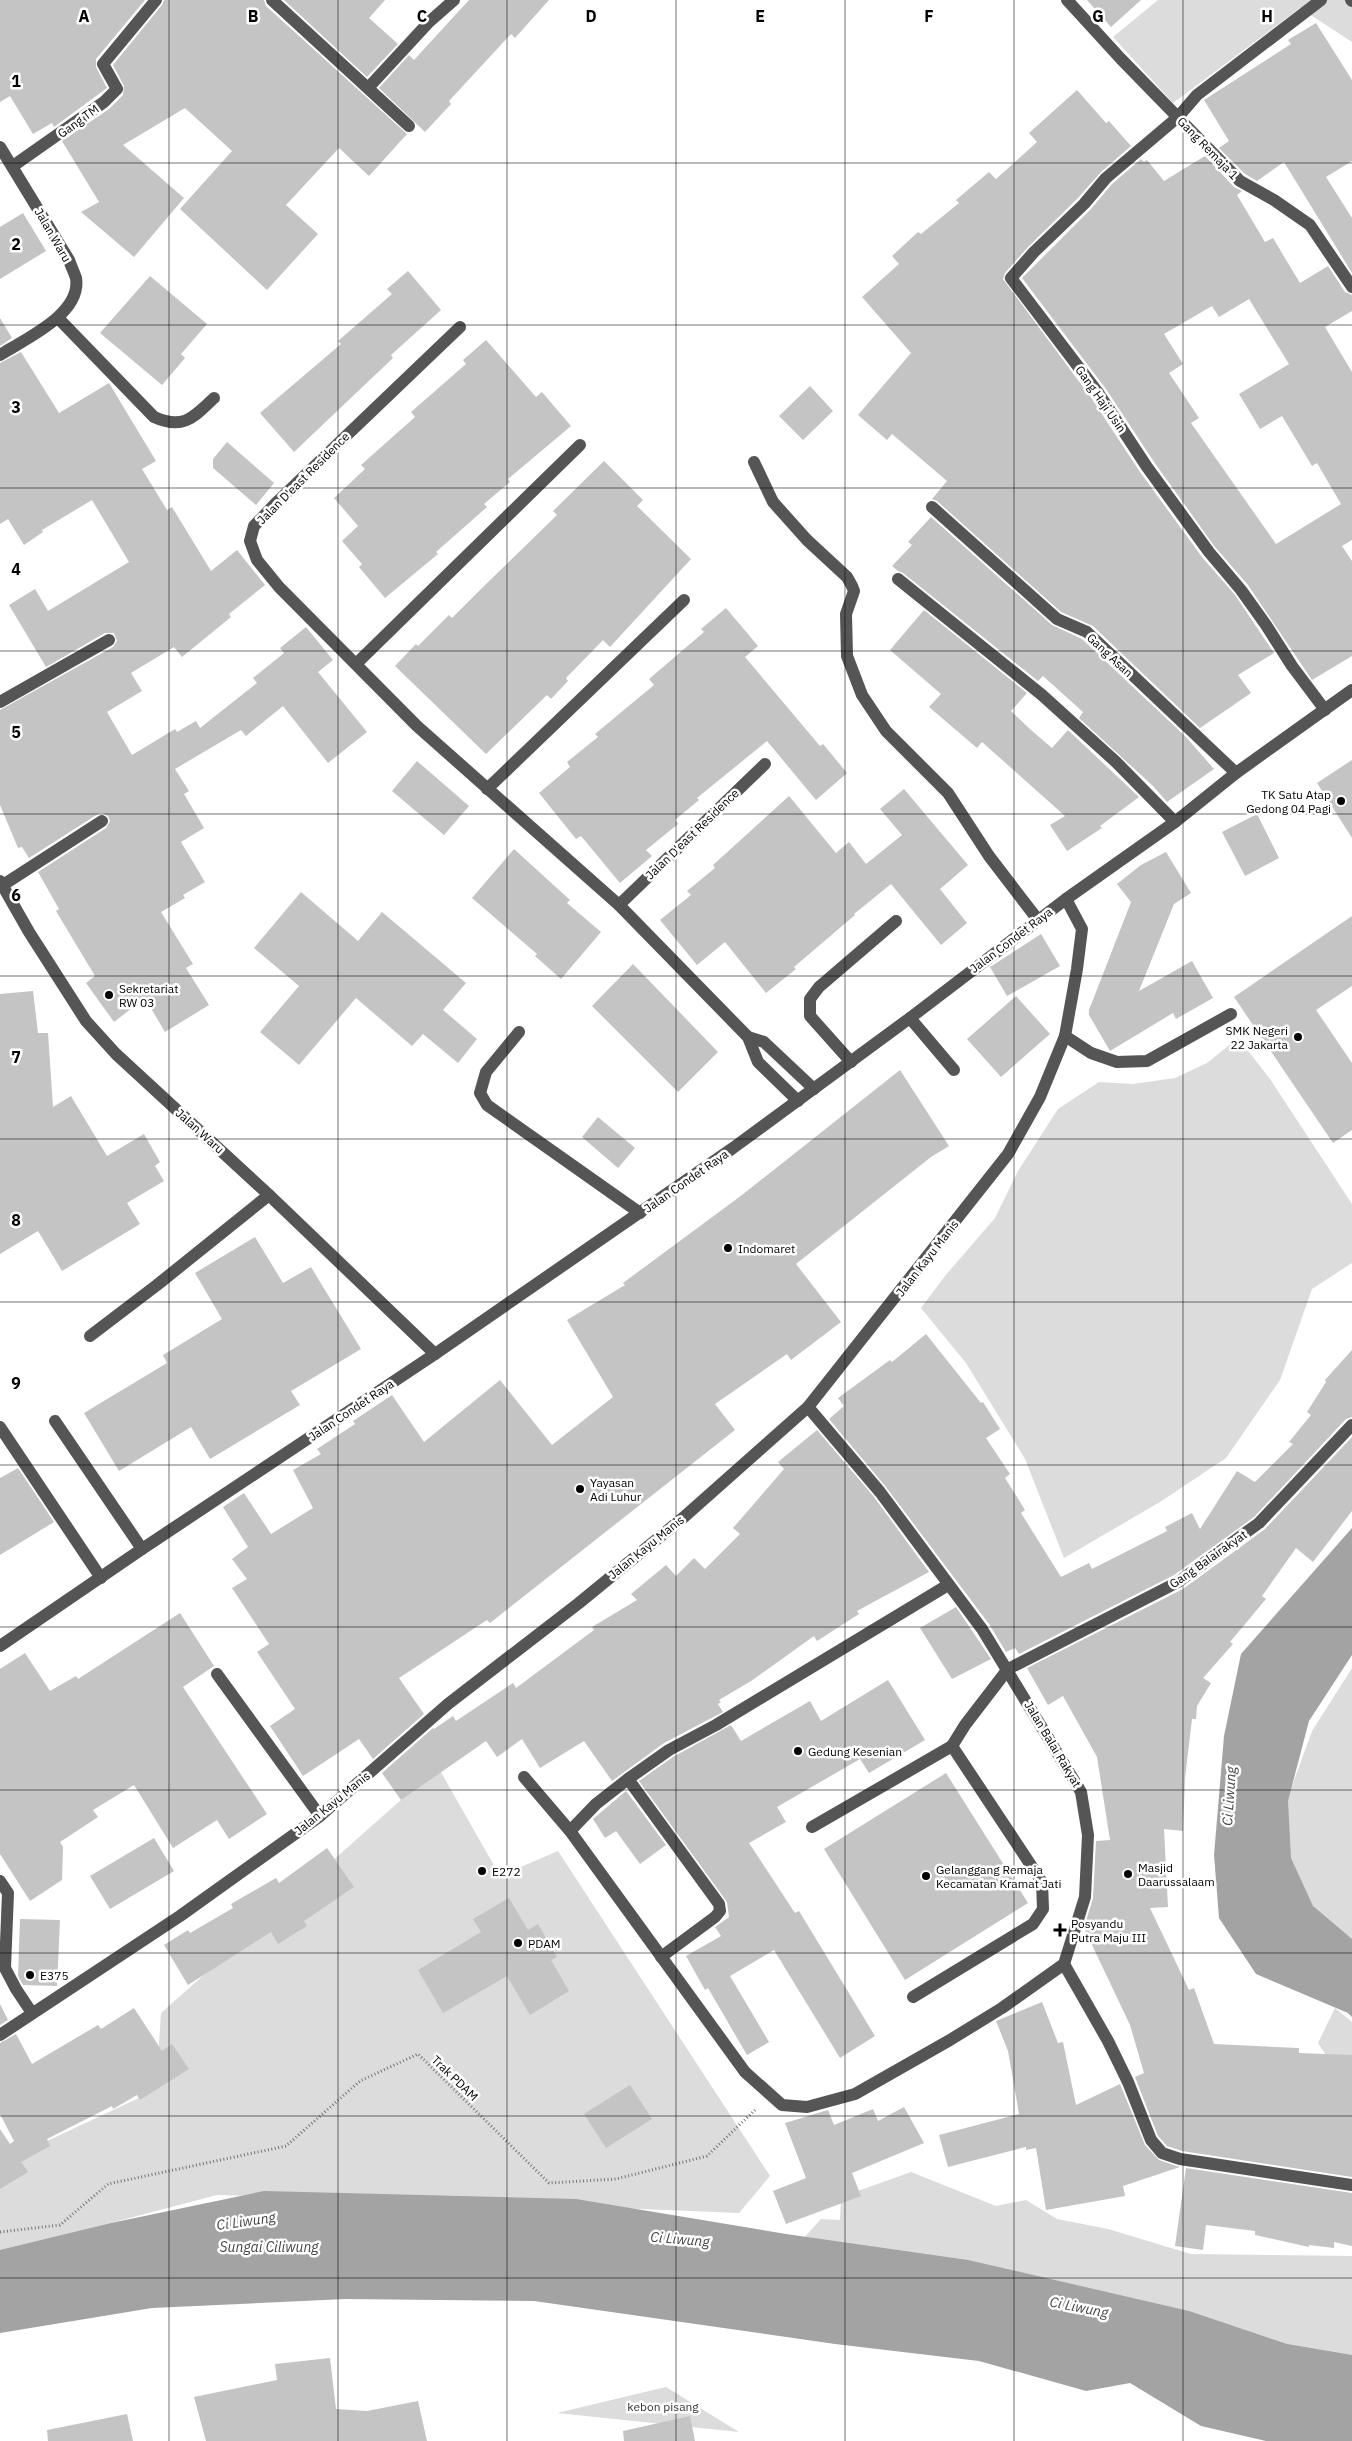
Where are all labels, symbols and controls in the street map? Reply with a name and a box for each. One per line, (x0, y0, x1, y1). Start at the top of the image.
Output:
text: A (79, 6, 90, 26)
text: B (248, 6, 259, 26)
text: C (417, 6, 427, 26)
text: D (585, 6, 597, 26)
text: E (755, 6, 765, 26)
text: F (924, 6, 934, 26)
text: G (1092, 6, 1104, 26)
text: H (1261, 6, 1273, 26)
text: 1 (11, 71, 21, 91)
street label: Gang TM (54, 101, 102, 141)
street label: Gang Remaja 1 (1174, 114, 1242, 182)
street label: Jalan Waru (31, 205, 75, 265)
text: 2 (11, 234, 21, 254)
street label: Gang Haji Usin (1072, 363, 1130, 435)
text: 3 (11, 397, 21, 417)
street label: Jalan D'east Residence (254, 429, 352, 527)
text: 4 (11, 559, 21, 579)
street label: Gang Asan (1084, 630, 1136, 680)
text: 5 (11, 722, 21, 742)
street label: Jalan D'east Residence (642, 785, 742, 882)
place label: TK Satu Atap Gedong 04 Pagi (1246, 787, 1331, 816)
marker: TK Satu Atap Gedong 04 Pagi (1335, 795, 1347, 807)
text: 6 (11, 885, 21, 905)
street label: Jalan Condet Raya (967, 904, 1056, 976)
place label: Sekretariat RW 03 (119, 981, 178, 1010)
marker: Sekretariat RW 03 (103, 989, 115, 1001)
place label: SMK Negeri 22 Jakarta (1226, 1023, 1289, 1052)
marker: SMK Negeri 22 Jakarta (1292, 1031, 1304, 1043)
text: 7 (11, 1047, 21, 1067)
street label: Jalan Waru (173, 1105, 227, 1157)
street label: Jalan Condet Raya (641, 1146, 732, 1216)
text: 8 (11, 1210, 21, 1230)
street label: Jalan Kayu Manis (892, 1217, 962, 1299)
place label: Indomaret (738, 1241, 795, 1256)
marker: Indomaret (722, 1242, 734, 1254)
text: 9 (11, 1373, 21, 1393)
street label: Jalan Condet Raya (306, 1376, 397, 1444)
place label: Yayasan Adi Luhur (590, 1475, 642, 1504)
marker: Yayasan Adi Luhur (574, 1483, 586, 1495)
street label: Jalan Kayu Manis (605, 1512, 687, 1582)
street label: Gang Balairakyat (1166, 1527, 1250, 1591)
street label: Jalan Balai Rakyat (1021, 1698, 1085, 1790)
place label: Gedung Kesenian (808, 1744, 902, 1759)
marker: Gedung Kesenian (792, 1745, 804, 1757)
water label: Ci Liwung (1218, 1765, 1240, 1826)
street label: Jalan Kayu Manis (291, 1768, 373, 1838)
place label: Masjid Daarussalaam (1138, 1860, 1215, 1889)
place label: Gelanggang Remaja Kecamatan Kramat Jati (936, 1862, 1061, 1891)
place label: E272 (492, 1864, 521, 1879)
marker: E272 (476, 1865, 488, 1877)
marker: Masjid Daarussalaam (1122, 1868, 1134, 1880)
marker: Gelanggang Remaja Kecamatan Kramat Jati (920, 1870, 932, 1882)
place label: Posyandu Putra Maju III (1071, 1916, 1146, 1945)
marker: Posyandu Putra Maju III (1053, 1923, 1067, 1937)
place label: PDAM (528, 1936, 561, 1951)
marker: PDAM (512, 1937, 524, 1949)
place label: E375 (40, 1968, 69, 1983)
marker: E375 (24, 1969, 36, 1981)
street label: Trak PDAM (429, 2052, 481, 2104)
water label: Ci Liwung (215, 2208, 277, 2234)
water label: Ci Liwung (650, 2227, 711, 2251)
water label: Sungai Ciliwung (220, 2238, 319, 2256)
water label: Ci Liwung (1048, 2293, 1111, 2322)
park label: kebon pisang (627, 2399, 699, 2414)

